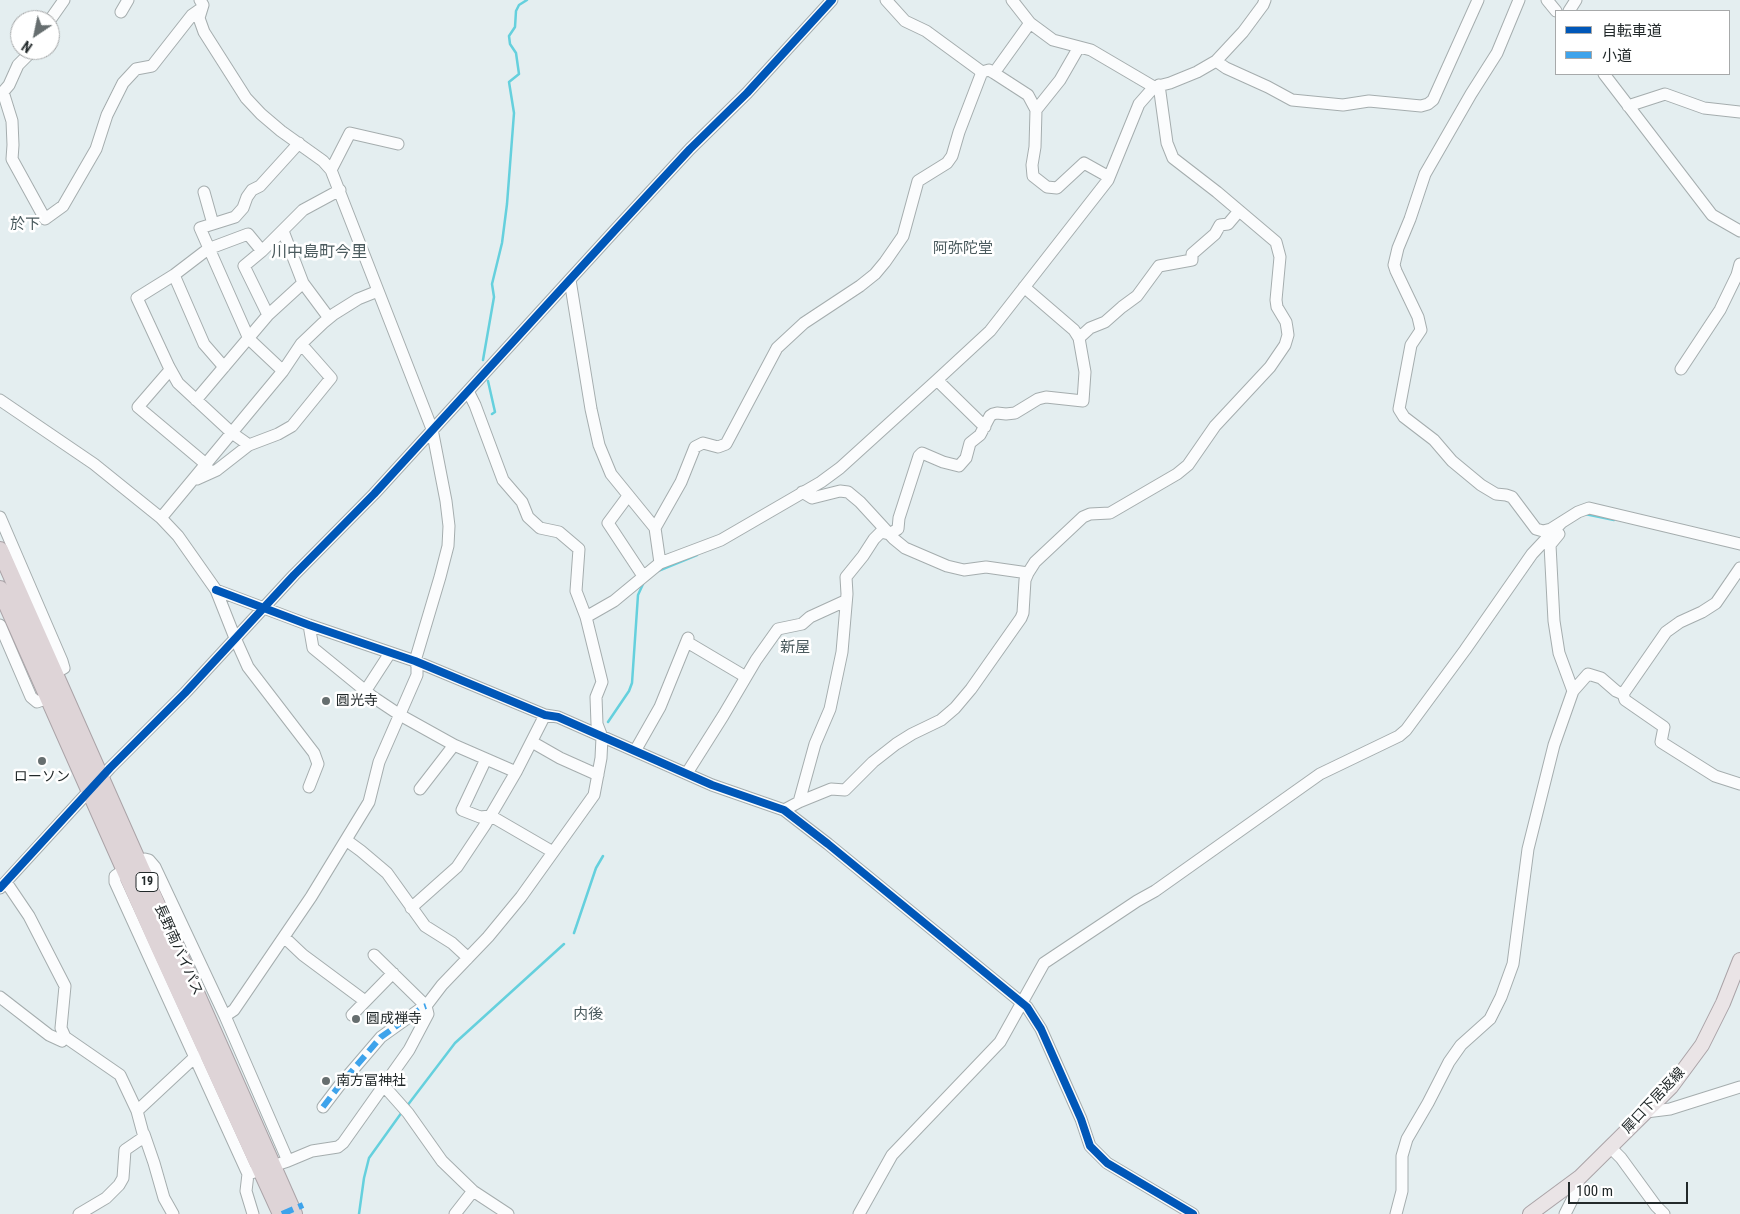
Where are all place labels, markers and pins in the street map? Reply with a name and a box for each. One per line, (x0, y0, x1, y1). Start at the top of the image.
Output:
place label: 圓光寺 (336, 693, 378, 709)
marker: 圓光寺 (320, 695, 332, 707)
marker: ローソン (36, 755, 48, 767)
place label: ローソン (14, 769, 70, 785)
place label: 圓成禅寺 (366, 1011, 422, 1027)
marker: 圓成禅寺 (350, 1013, 362, 1025)
place label: 南方冨神社 (336, 1073, 406, 1089)
marker: 南方冨神社 (320, 1075, 332, 1087)

